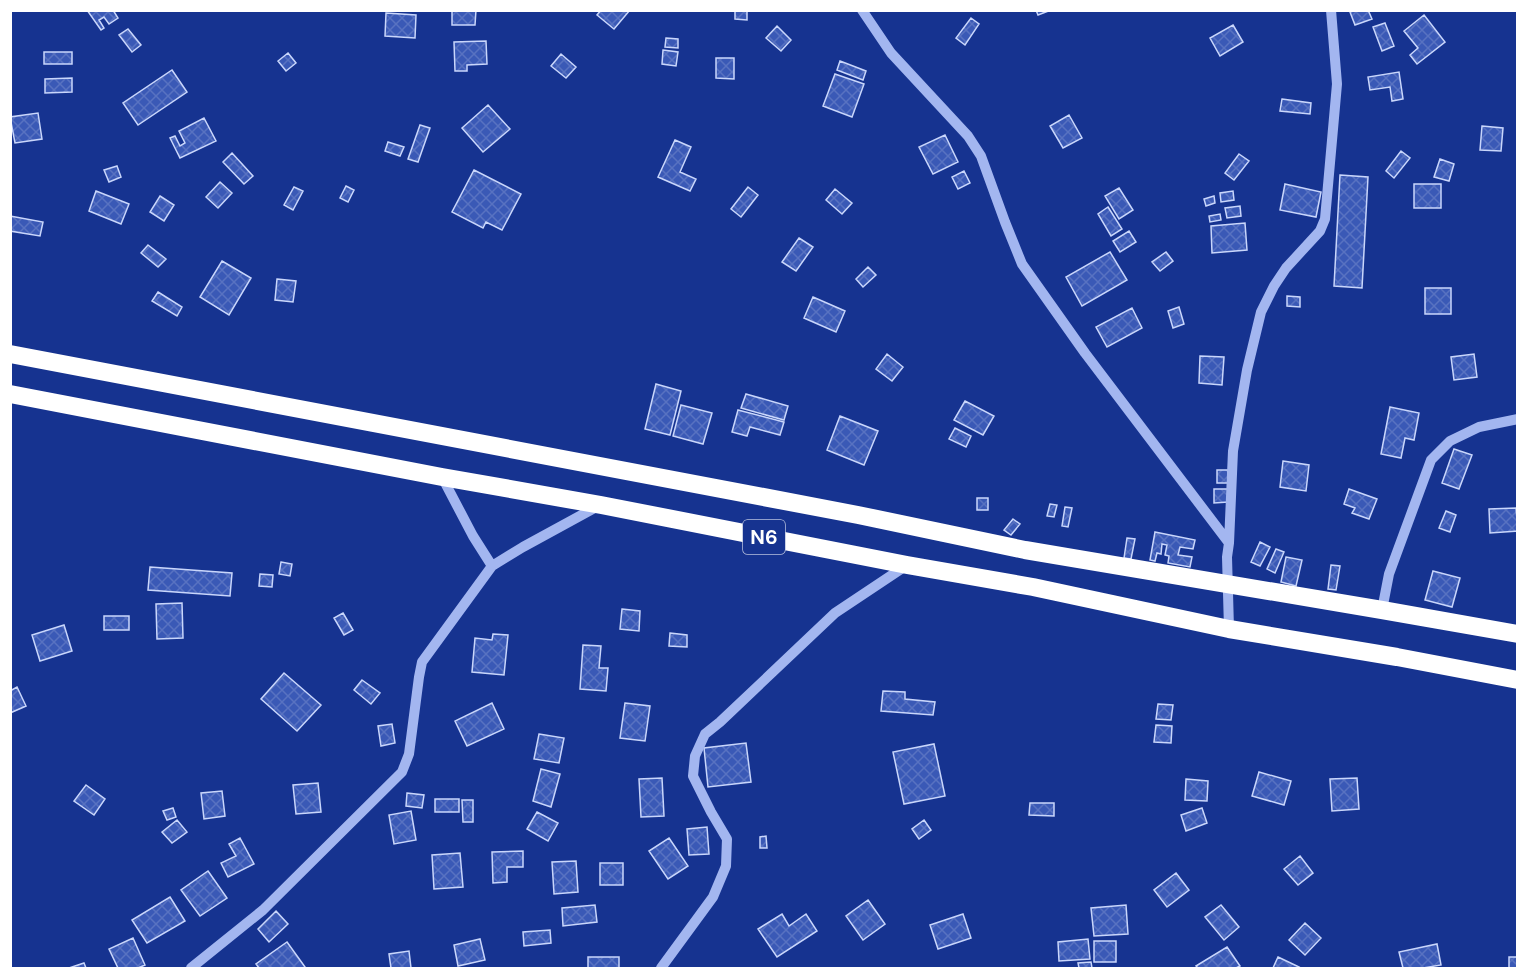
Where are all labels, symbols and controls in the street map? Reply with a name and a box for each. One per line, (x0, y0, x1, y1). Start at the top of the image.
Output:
road number: N6 (743, 520, 785, 554)

